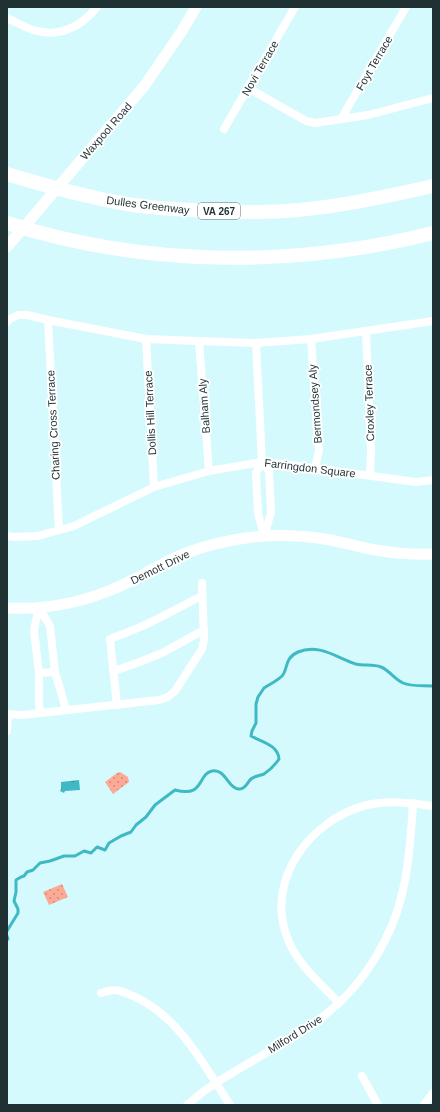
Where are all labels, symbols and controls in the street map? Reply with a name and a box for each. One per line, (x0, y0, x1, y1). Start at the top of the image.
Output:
street label: Foyt Terrace (354, 34, 394, 92)
street label: Novi Terrace (239, 38, 281, 98)
street label: Waxpool Road (78, 100, 134, 162)
street label: Dulles Greenway (106, 194, 191, 216)
road number: VA 267 (198, 203, 240, 219)
street label: Bermondsey Aly (306, 363, 324, 444)
street label: Croxley Terrace (362, 364, 376, 442)
street label: Charing Cross Terrace (44, 370, 62, 480)
street label: Dollis Hill Terrace (142, 370, 158, 456)
street label: Balham Aly (196, 378, 212, 434)
street label: Farringdon Square (264, 456, 356, 480)
street label: Demott Drive (129, 548, 191, 586)
street label: Milford Drive (266, 1013, 324, 1055)

